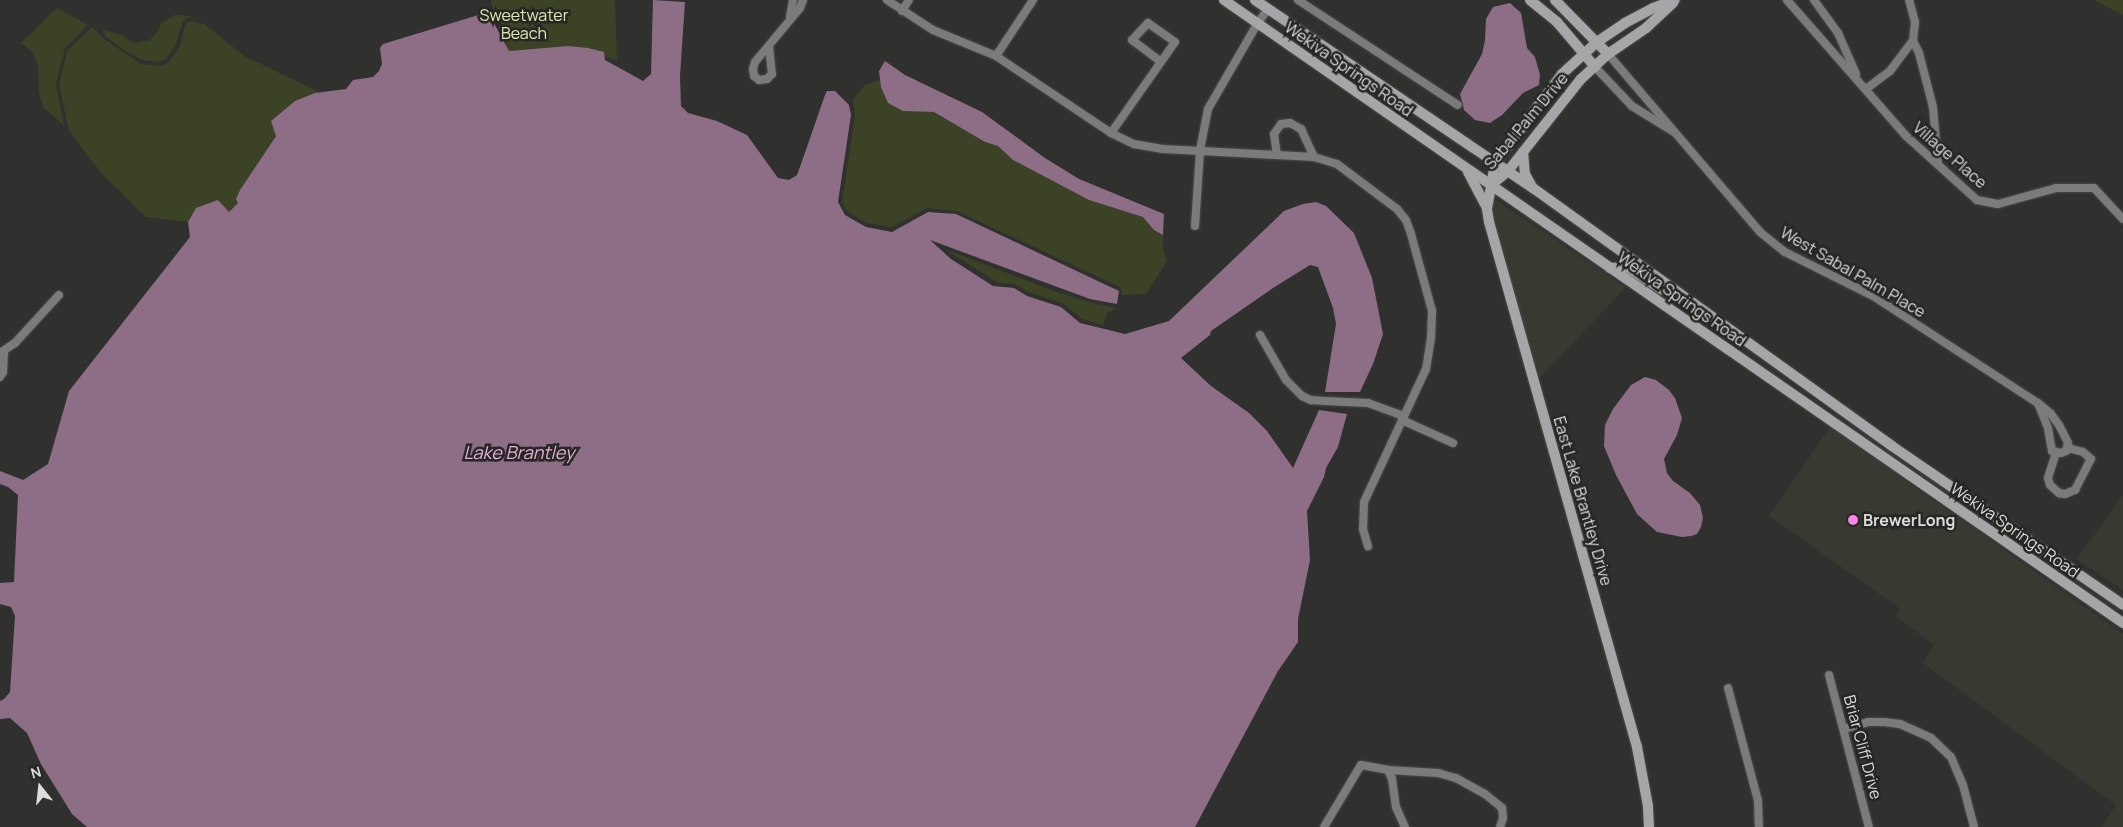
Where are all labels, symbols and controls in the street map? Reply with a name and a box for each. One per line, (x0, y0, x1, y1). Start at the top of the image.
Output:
park label: Sweetwater Beach (480, 5, 568, 43)
street label: Wekiva Springs Road (1281, 18, 1417, 120)
street label: Sabal Palm Drive (1480, 69, 1572, 173)
street label: Village Place (1909, 118, 1991, 192)
street label: West Sabal Palm Place (1777, 223, 1929, 321)
street label: Wekiva Springs Road (1614, 248, 1750, 350)
street label: East Lake Brantley Drive (1550, 414, 1616, 588)
water label: Lake Brantley (463, 441, 575, 463)
street label: Wekiva Springs Road (1947, 479, 2083, 581)
place label: BrewerLong (1863, 510, 1955, 530)
marker: BrewerLong (1847, 514, 1859, 526)
street label: Briar Cliff Drive (1840, 693, 1886, 801)
north arrow (15, 762, 65, 812)
text: N (28, 762, 43, 783)

